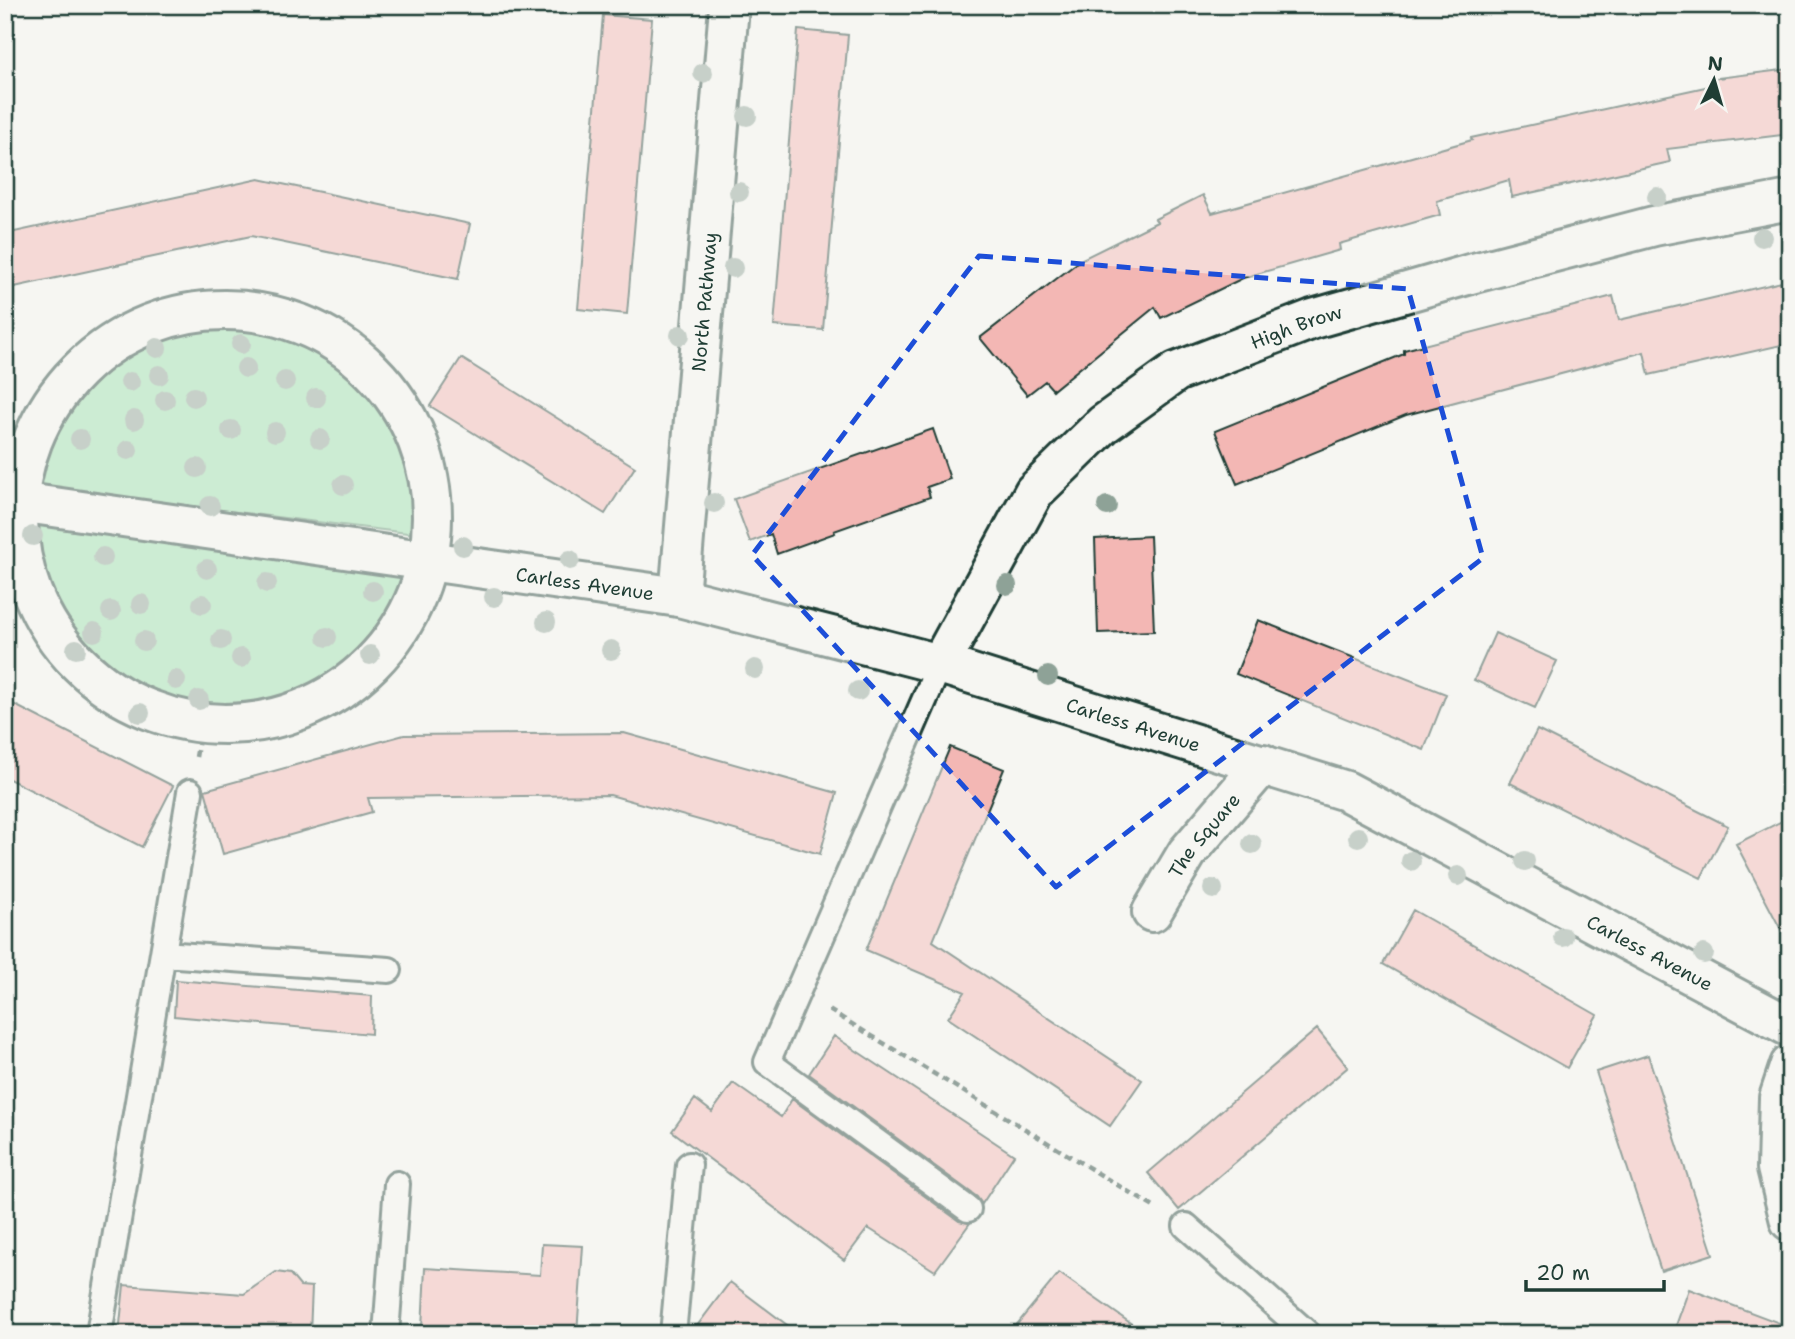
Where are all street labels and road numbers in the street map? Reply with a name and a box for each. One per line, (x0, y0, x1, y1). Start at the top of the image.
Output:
street label: North Pathway (686, 231, 723, 373)
street label: High Brow (1247, 299, 1345, 355)
street label: Carless Avenue (514, 562, 656, 606)
street label: Carless Avenue (1063, 692, 1203, 758)
street label: The Square (1163, 788, 1246, 883)
street label: Carless Avenue (1582, 909, 1717, 997)

